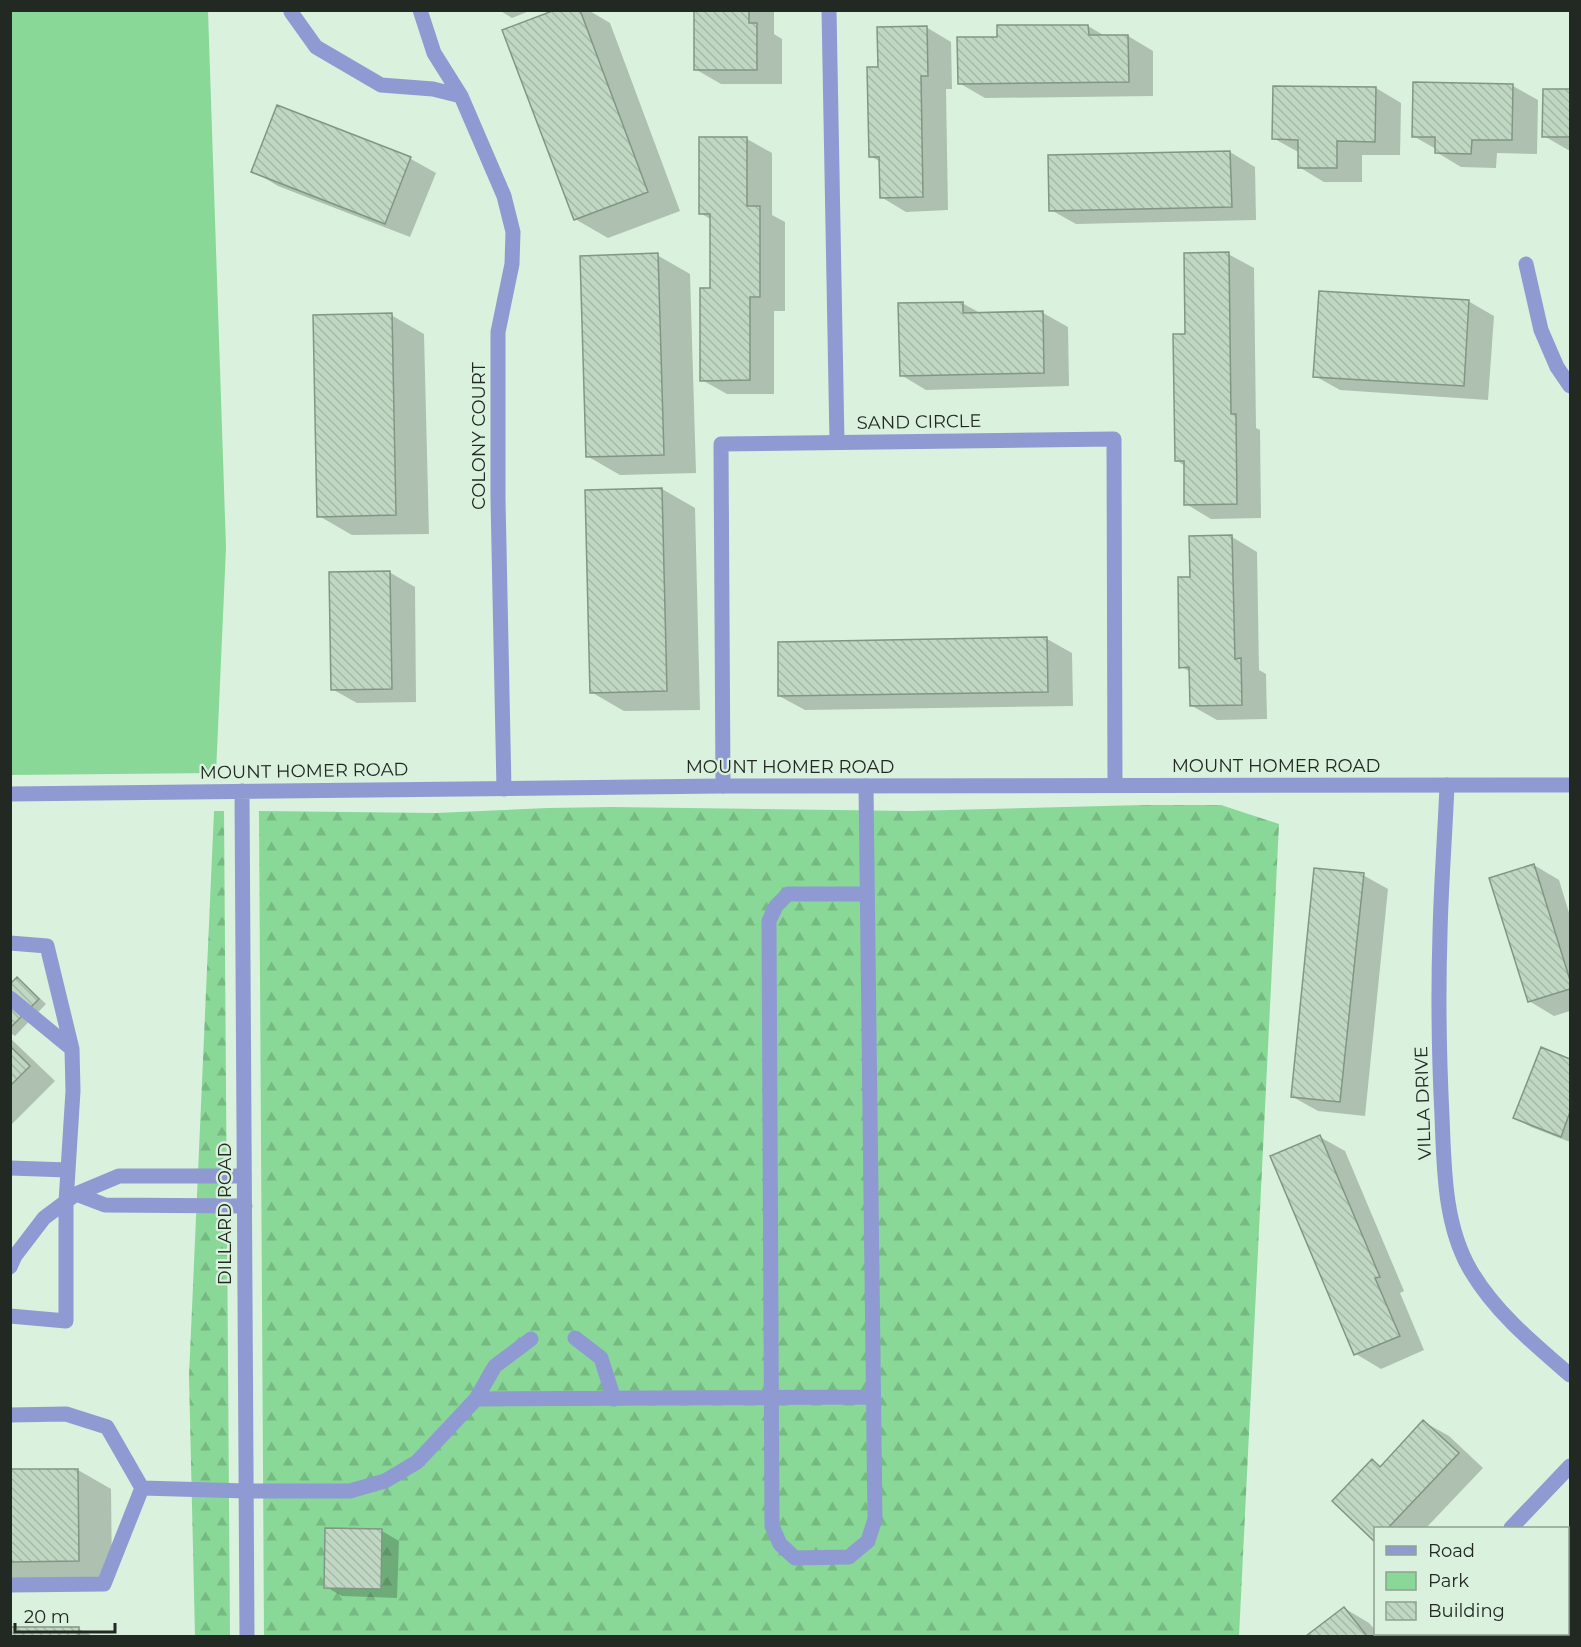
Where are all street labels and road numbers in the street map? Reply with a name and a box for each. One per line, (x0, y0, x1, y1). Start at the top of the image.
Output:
street label: COLONY COURT (468, 361, 490, 510)
street label: SAND CIRCLE (856, 410, 982, 434)
street label: MOUNT HOMER ROAD (1172, 755, 1380, 777)
street label: MOUNT HOMER ROAD (686, 756, 894, 778)
street label: MOUNT HOMER ROAD (200, 758, 408, 784)
street label: VILLA DRIVE (1410, 1046, 1436, 1160)
street label: DILLARD ROAD (214, 1143, 236, 1285)

